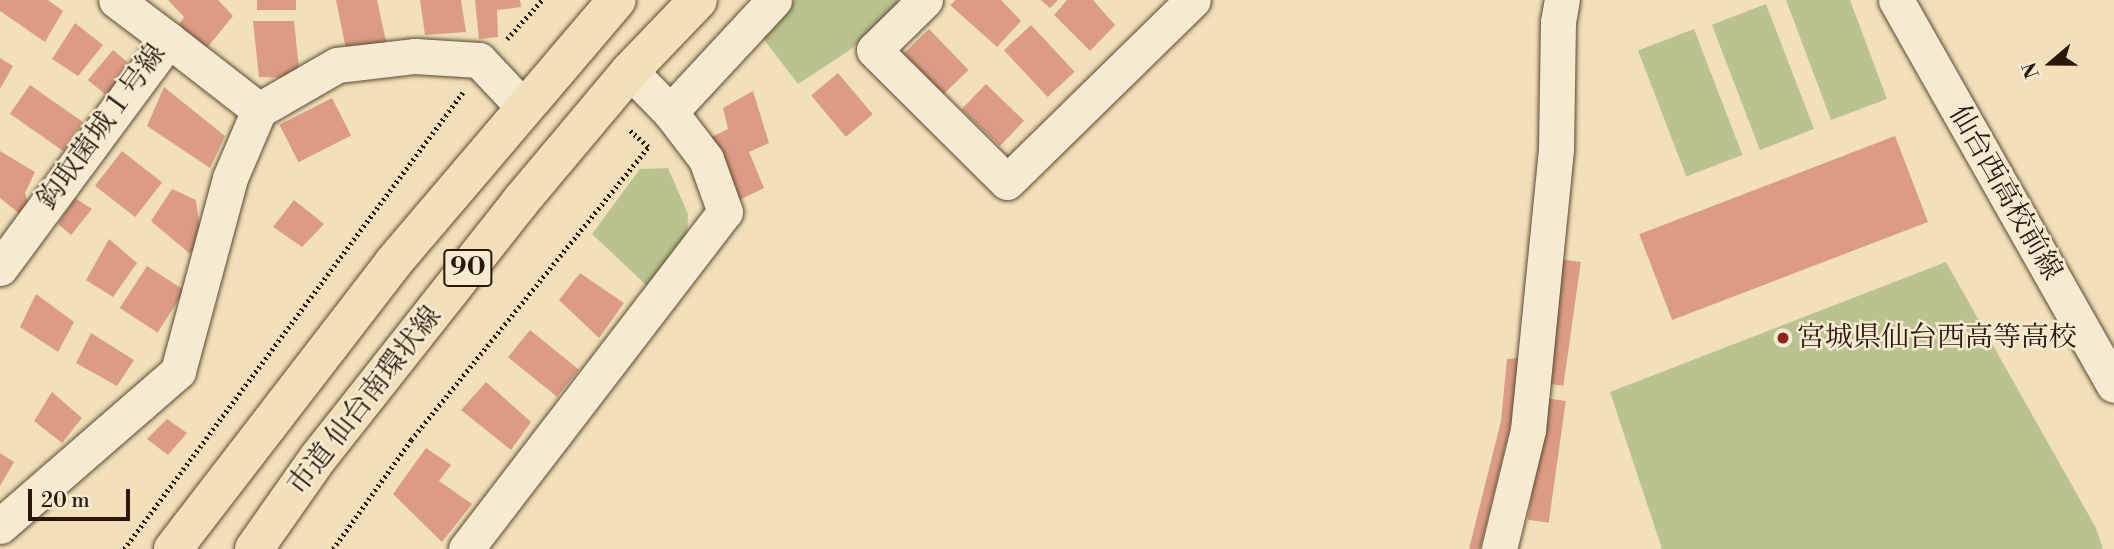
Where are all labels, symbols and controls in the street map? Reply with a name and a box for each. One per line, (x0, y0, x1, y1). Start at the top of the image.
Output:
north arrow (2016, 28, 2086, 98)
street label: 鈎取菌城１号線 (31, 38, 173, 216)
text: N (2017, 59, 2045, 81)
street label: 仙台西高校前線 (1941, 100, 2069, 286)
road number: 90 (442, 246, 494, 290)
street label: 市道 仙台南環状線 (281, 300, 449, 502)
place label: 宮城県仙台西高等高校 (1797, 321, 2077, 355)
marker: 宮城県仙台西高等高校 (1775, 330, 1791, 346)
scale bar (32, 476, 133, 520)
text: 20 m (41, 488, 90, 514)

